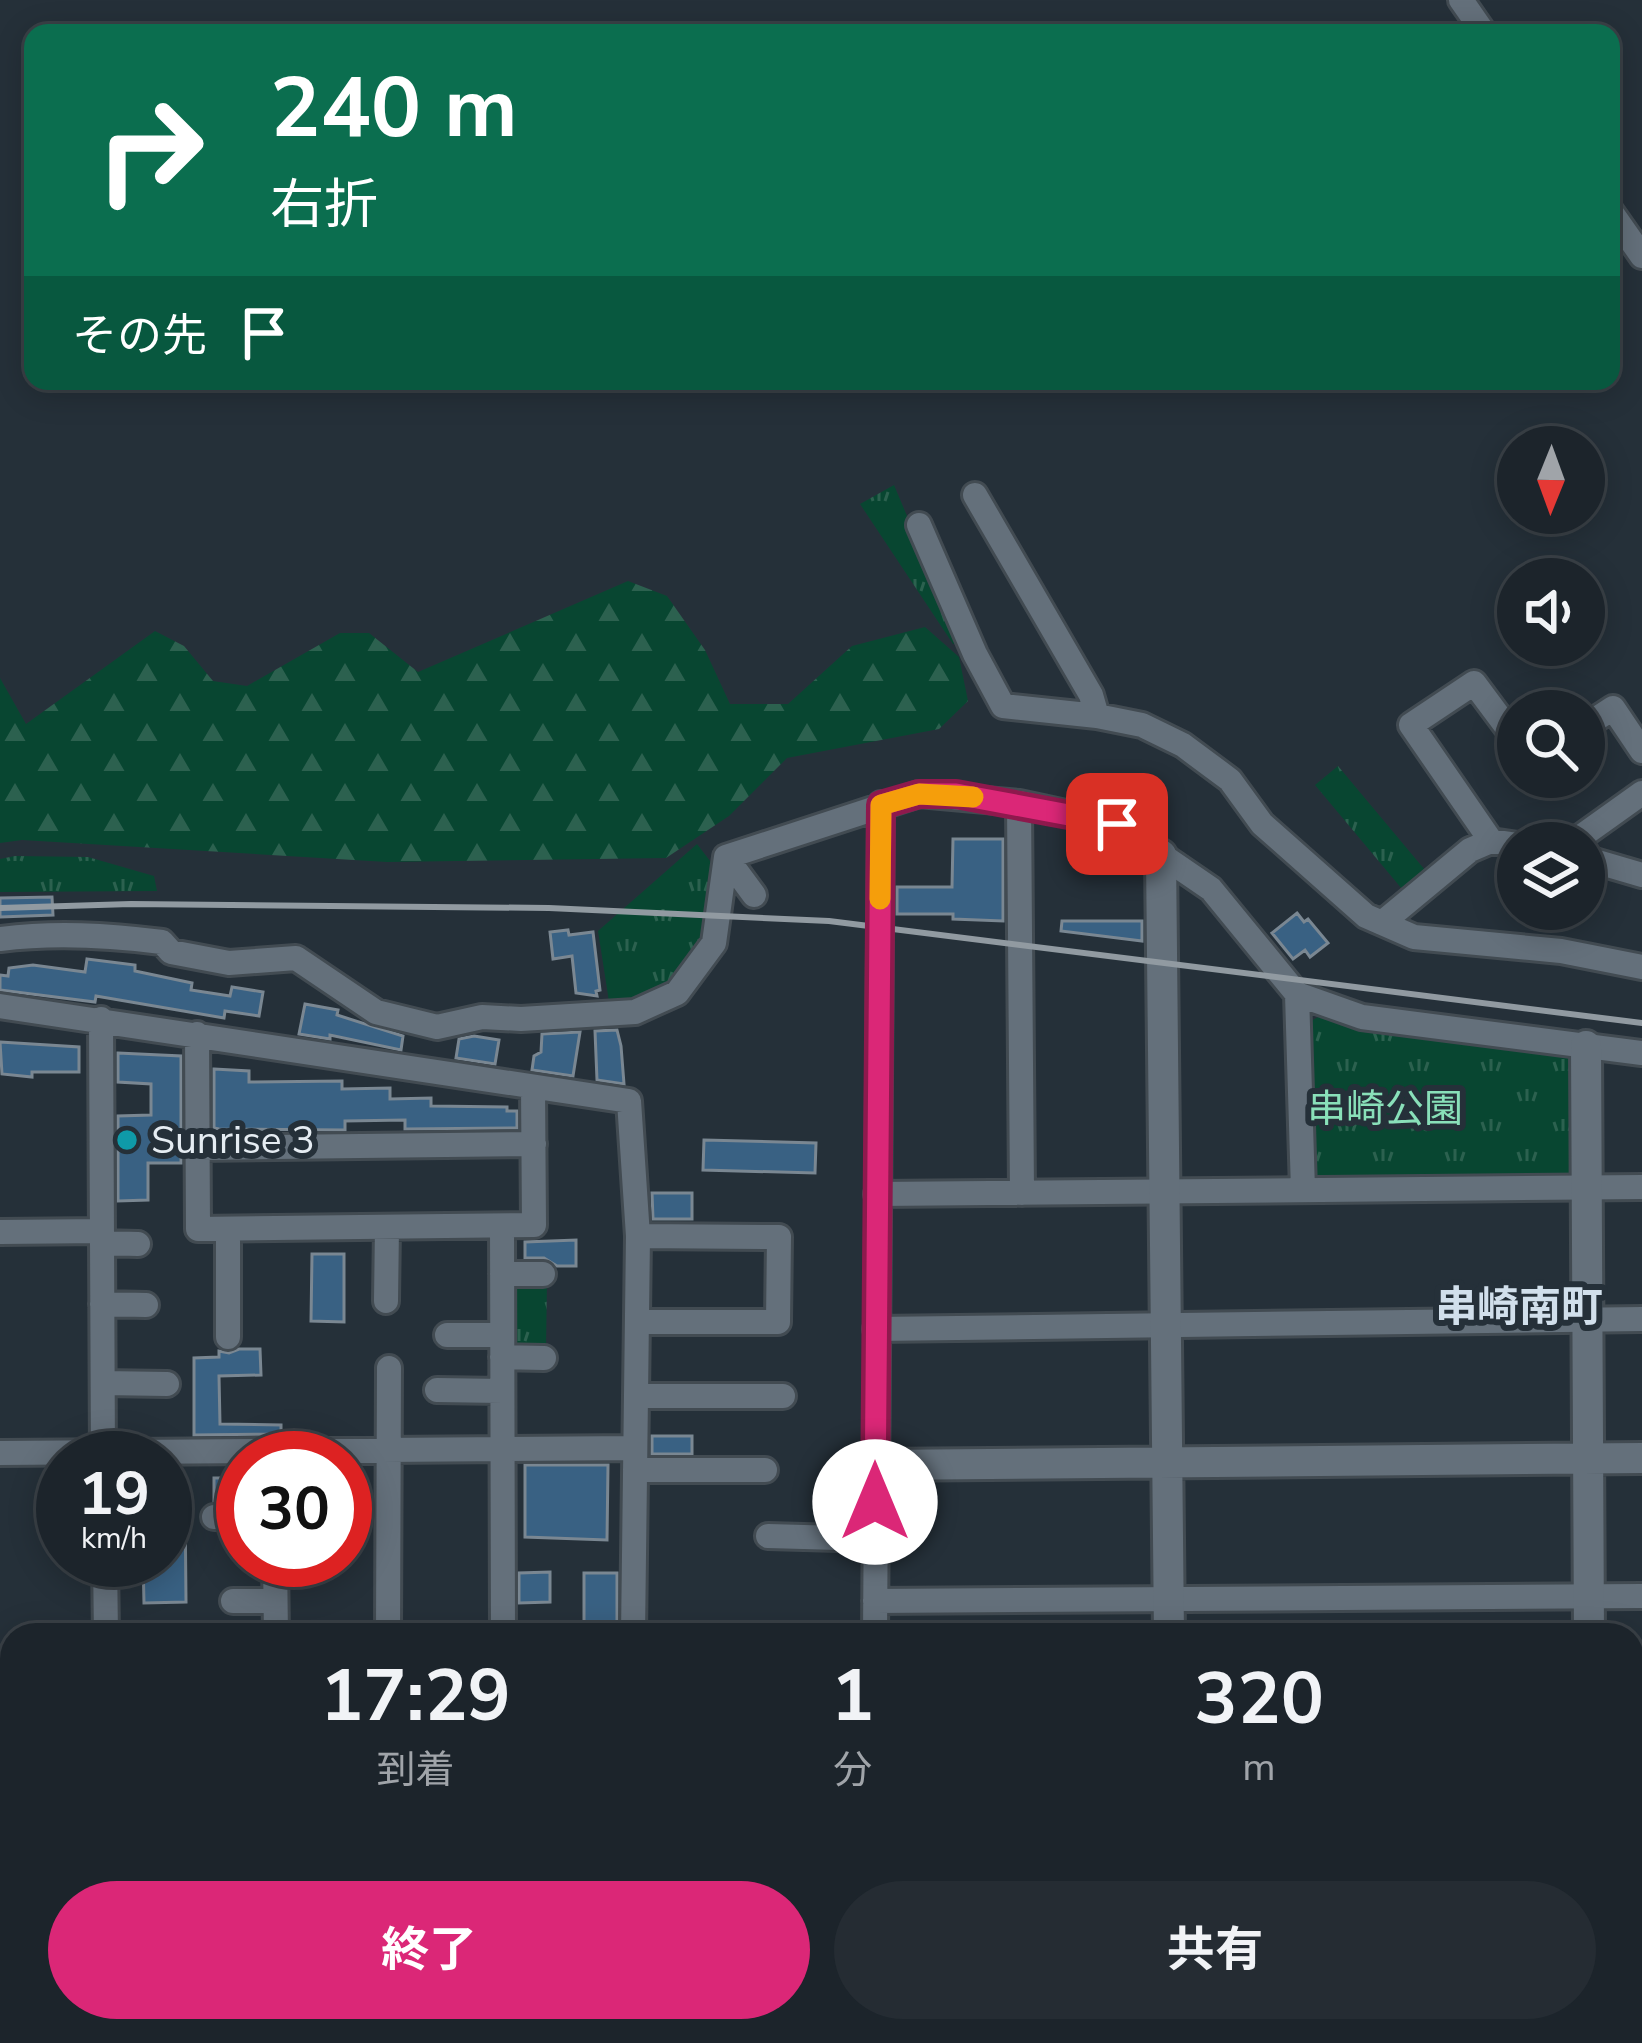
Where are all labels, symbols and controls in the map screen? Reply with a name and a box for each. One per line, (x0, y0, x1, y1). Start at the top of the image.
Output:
text: 240 m (270, 51, 518, 166)
icon: right (72, 72, 228, 228)
text: 右折 (270, 168, 378, 242)
icon: arrive (231, 300, 297, 366)
text: その先 (72, 306, 207, 367)
north arrow (1497, 426, 1605, 534)
map controls (1497, 426, 1605, 930)
button: sound (1497, 558, 1605, 666)
button: search (1497, 690, 1605, 798)
pin (1066, 773, 1168, 875)
icon: arrive (1084, 791, 1150, 857)
button: layers (1497, 822, 1605, 930)
park label: 串崎公園 (1307, 1083, 1463, 1136)
place label: Sunrise 3 (151, 1114, 315, 1167)
marker: Sunrise 3 (114, 1127, 140, 1153)
district label: 串崎南町 (1435, 1279, 1603, 1336)
speed limit sign: 30 (216, 1431, 372, 1587)
position arrow (812, 1439, 938, 1565)
text: 19 (78, 1453, 150, 1535)
text: km/h (81, 1518, 147, 1559)
text: 17:29 (320, 1647, 511, 1745)
text: 1 (831, 1647, 874, 1745)
text: 320 (1194, 1650, 1324, 1748)
text: m (1242, 1741, 1276, 1794)
text: 到着 (376, 1744, 454, 1797)
text: 分 (833, 1744, 872, 1797)
button: 終了 (48, 1881, 810, 2019)
button: 共有 (834, 1881, 1596, 2019)

